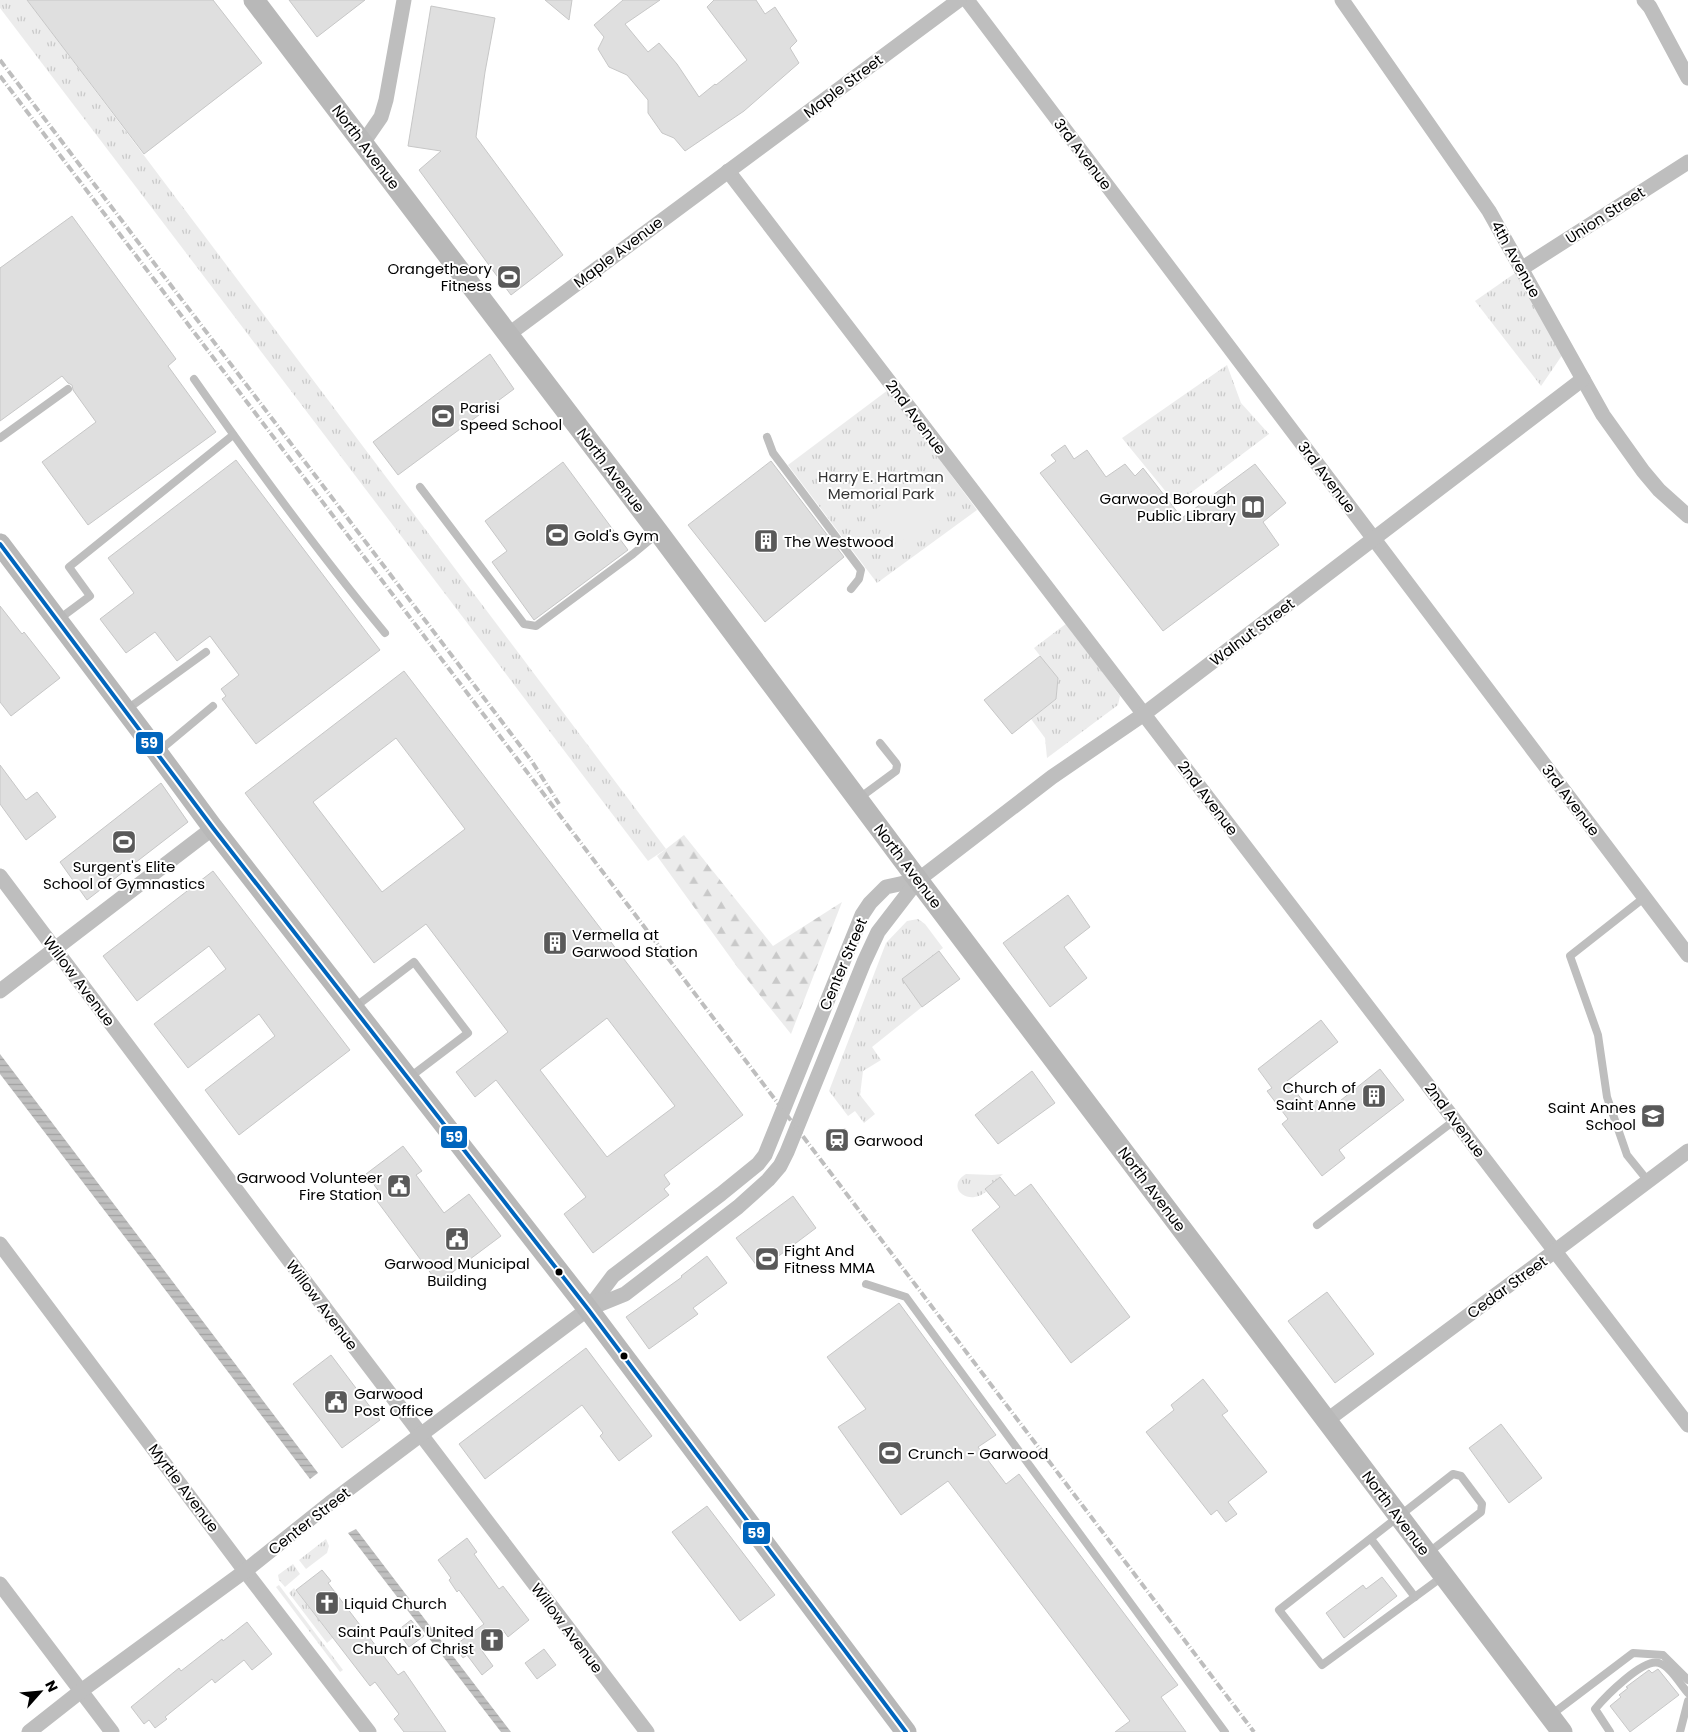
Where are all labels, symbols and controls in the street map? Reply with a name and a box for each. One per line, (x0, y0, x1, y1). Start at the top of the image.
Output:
street label: Maple Street (799, 49, 887, 123)
street label: North Avenue (327, 100, 405, 194)
street label: 3rd Avenue (1049, 114, 1117, 194)
street label: Union Street (1561, 182, 1649, 248)
street label: Maple Avenue (569, 212, 667, 292)
street label: 4th Avenue (1486, 217, 1546, 301)
place label: Orangetheory Fitness (387, 258, 493, 296)
sports icon: Orangetheory Fitness (496, 264, 522, 290)
street label: 2nd Avenue (881, 375, 951, 459)
place label: Parisi Speed School (460, 397, 562, 435)
sports icon: Parisi Speed School (430, 403, 456, 429)
street label: North Avenue (572, 423, 650, 517)
street label: 3rd Avenue (1293, 437, 1361, 517)
park label: Harry E. Hartman Memorial Park (818, 466, 944, 504)
place label: Garwood Borough Public Library (1100, 488, 1237, 526)
library icon: Garwood Borough Public Library (1240, 494, 1266, 520)
sports icon: Gold's Gym (544, 522, 570, 548)
place label: Gold's Gym (574, 525, 659, 546)
building icon: The Westwood (753, 528, 779, 554)
place label: The Westwood (784, 531, 894, 552)
street label: Walnut Street (1205, 593, 1299, 671)
line badge: 59 (135, 731, 164, 755)
text: 59 (140, 733, 158, 753)
street label: 2nd Avenue (1173, 756, 1243, 840)
street label: 3rd Avenue (1537, 760, 1605, 840)
street label: North Avenue (869, 819, 947, 913)
sports icon: Surgent's Elite School of Gymnastics (111, 829, 137, 855)
place label: Surgent's Elite School of Gymnastics (43, 856, 205, 894)
street label: Center Street (814, 914, 872, 1014)
place label: Vermella at Garwood Station (572, 924, 698, 962)
building icon: Vermella at Garwood Station (542, 930, 568, 956)
street label: Willow Avenue (38, 932, 120, 1030)
place label: Church of Saint Anne (1276, 1077, 1356, 1115)
street label: 2nd Avenue (1420, 1078, 1490, 1162)
building icon: Church of Saint Anne (1361, 1083, 1387, 1109)
place label: Saint Annes School (1548, 1097, 1636, 1135)
school or university icon: Saint Annes School (1640, 1103, 1666, 1129)
line badge: 59 (440, 1125, 468, 1149)
text: 59 (445, 1127, 463, 1147)
station icon: Garwood (824, 1127, 850, 1153)
place label: Garwood (854, 1130, 923, 1151)
street label: North Avenue (1113, 1142, 1191, 1236)
place label: Garwood Volunteer Fire Station (237, 1167, 382, 1205)
public building icon: Garwood Volunteer Fire Station (386, 1173, 412, 1199)
public building icon: Garwood Municipal Building (444, 1226, 470, 1252)
place label: Fight And Fitness MMA (784, 1240, 875, 1278)
sports icon: Fight And Fitness MMA (754, 1246, 780, 1272)
street label: Cedar Street (1463, 1251, 1551, 1323)
place label: Garwood Municipal Building (384, 1253, 530, 1291)
street label: Willow Avenue (281, 1256, 363, 1354)
unlabelled marker (554, 1267, 564, 1277)
unlabelled marker (619, 1351, 629, 1361)
place label: Garwood Post Office (354, 1383, 433, 1421)
public building icon: Garwood Post Office (323, 1389, 349, 1415)
street label: Myrtle Avenue (144, 1439, 224, 1537)
sports icon: Crunch - Garwood (877, 1440, 903, 1466)
place label: Crunch - Garwood (908, 1443, 1048, 1464)
street label: North Avenue (1357, 1466, 1435, 1560)
street label: Center Street (264, 1482, 354, 1560)
line badge: 59 (742, 1521, 771, 1545)
text: 59 (747, 1523, 765, 1543)
street label: Willow Avenue (526, 1579, 608, 1677)
church icon: Liquid Church (314, 1590, 340, 1616)
place label: Liquid Church (344, 1593, 447, 1614)
place label: Saint Paul's United Church of Christ (338, 1621, 474, 1659)
church icon: Saint Paul's United Church of Christ (479, 1627, 505, 1653)
north arrow (15, 1667, 65, 1717)
text: N (40, 1677, 63, 1695)

